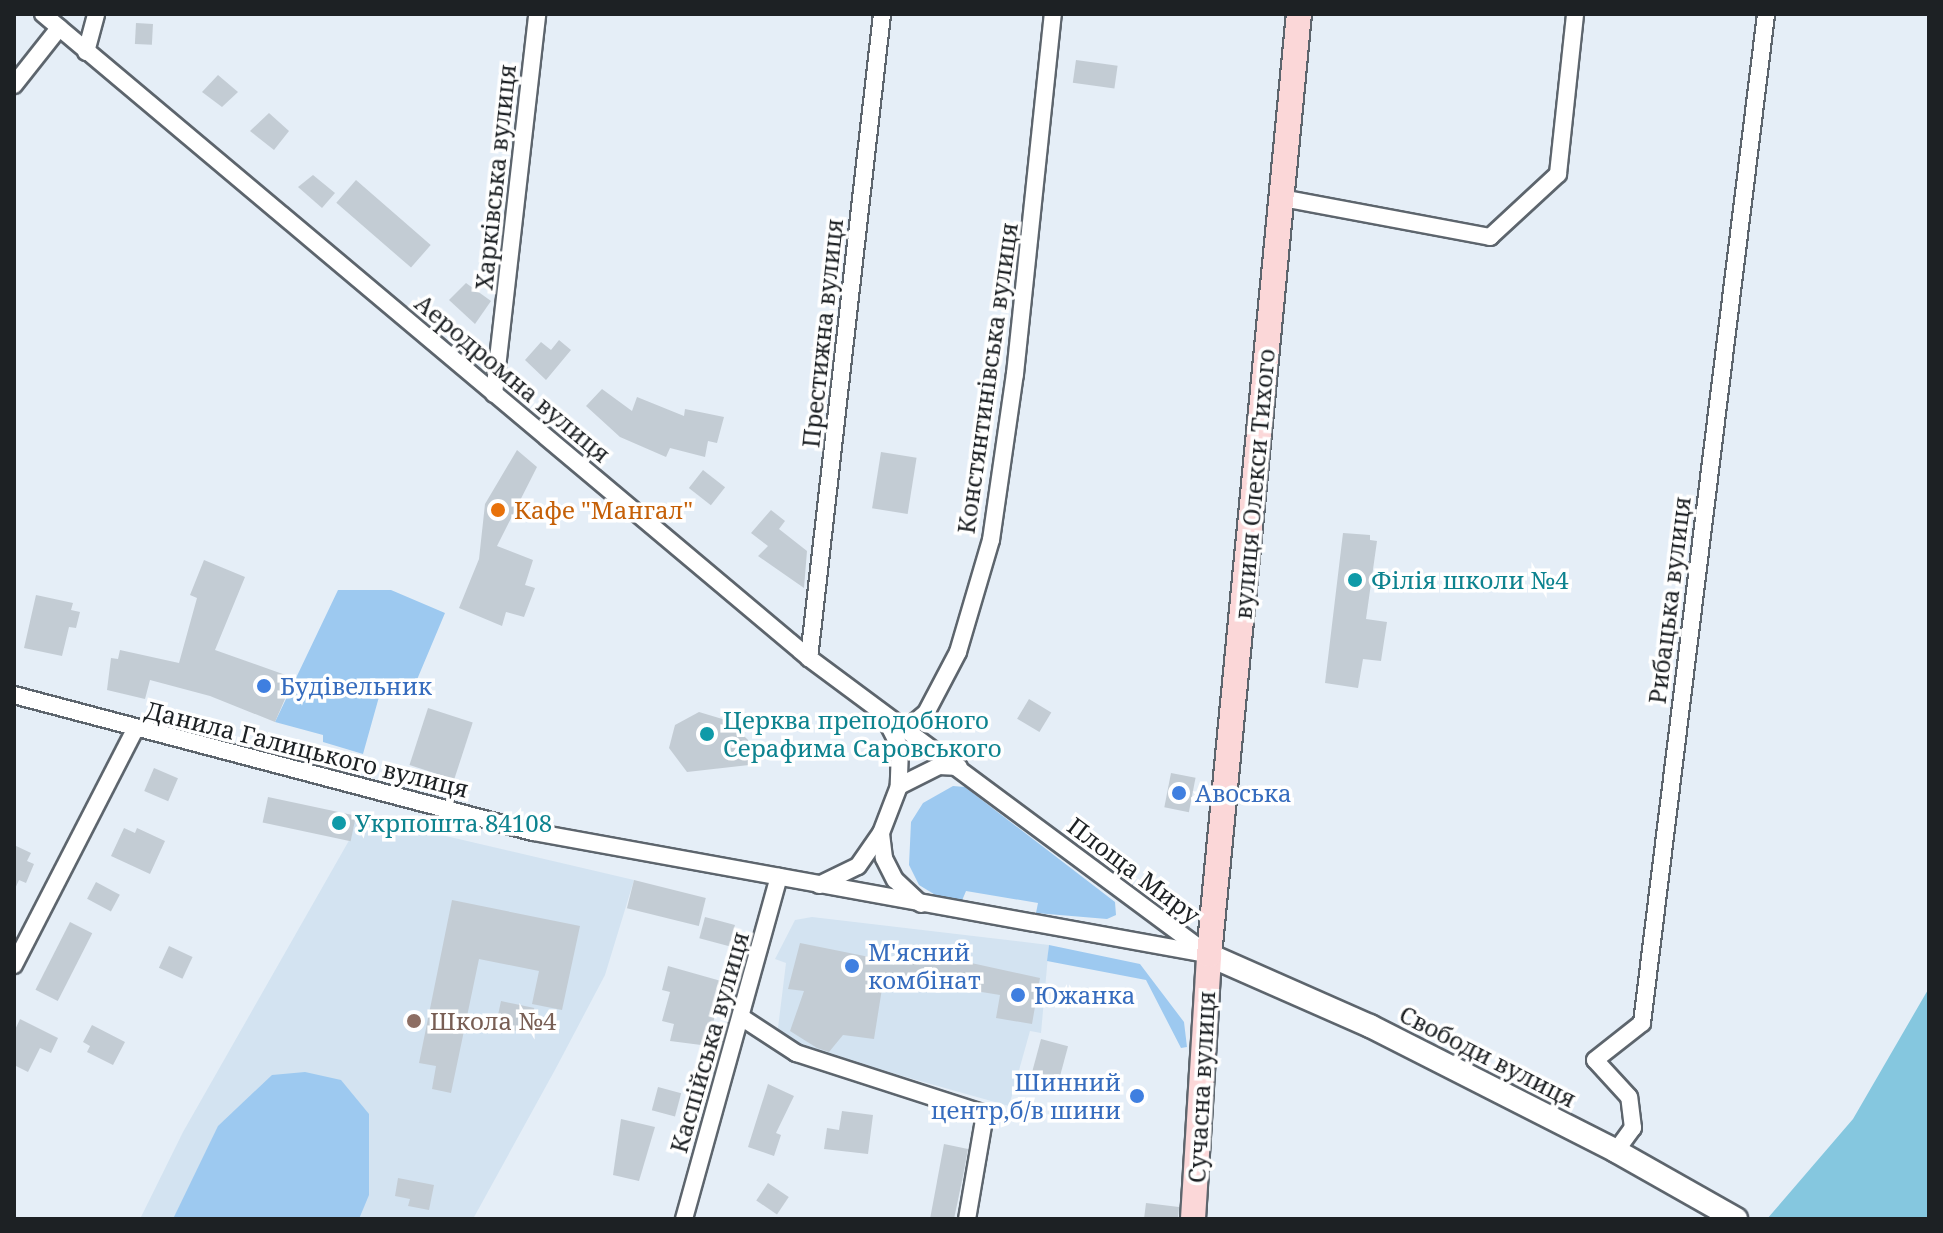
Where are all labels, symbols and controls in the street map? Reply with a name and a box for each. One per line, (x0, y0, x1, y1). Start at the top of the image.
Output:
street label: Харківська вулиця (469, 63, 521, 291)
street label: Престижна вулиця (796, 217, 848, 449)
street label: Констянтинівська вулиця (951, 221, 1023, 535)
street label: Аеродромна вулиця (410, 288, 616, 468)
street label: вулиця Олекси Тихого (1228, 347, 1280, 621)
street label: Рибацька вулиця (1642, 495, 1696, 705)
place label: Кафе "Мангал" (514, 496, 693, 524)
marker: Кафе "Мангал" (489, 501, 507, 519)
place label: Філія школи №4 (1371, 566, 1569, 594)
marker: Філія школи №4 (1346, 571, 1364, 589)
place label: Будівельник (280, 672, 432, 700)
marker: Будівельник (255, 677, 273, 695)
street label: Данила Галицького вулиця (142, 695, 472, 803)
place label: Церква преподобного Серафима Саровського (723, 706, 1002, 762)
marker: Церква преподобного Серафима Саровського (698, 725, 716, 743)
place label: Авоська (1195, 779, 1292, 807)
marker: Авоська (1170, 784, 1188, 802)
place label: Укрпошта 84108 (355, 809, 552, 837)
street label: Площа Миру (1062, 811, 1206, 929)
marker: Укрпошта 84108 (330, 814, 348, 832)
street label: Каспійська вулиця (664, 928, 754, 1156)
place label: М'ясний комбінат (868, 938, 981, 994)
marker: М'ясний комбінат (843, 957, 861, 975)
place label: Южанка (1034, 981, 1135, 1009)
marker: Южанка (1009, 986, 1027, 1004)
street label: Сучасна вулиця (1182, 990, 1220, 1184)
street label: Свободи вулиця (1395, 999, 1581, 1113)
place label: Школа №4 (430, 1007, 557, 1035)
marker: Школа №4 (405, 1012, 423, 1030)
place label: Шинний центр,б/в шини (931, 1068, 1121, 1124)
marker: Шинний центр,б/в шини (1128, 1087, 1146, 1105)

